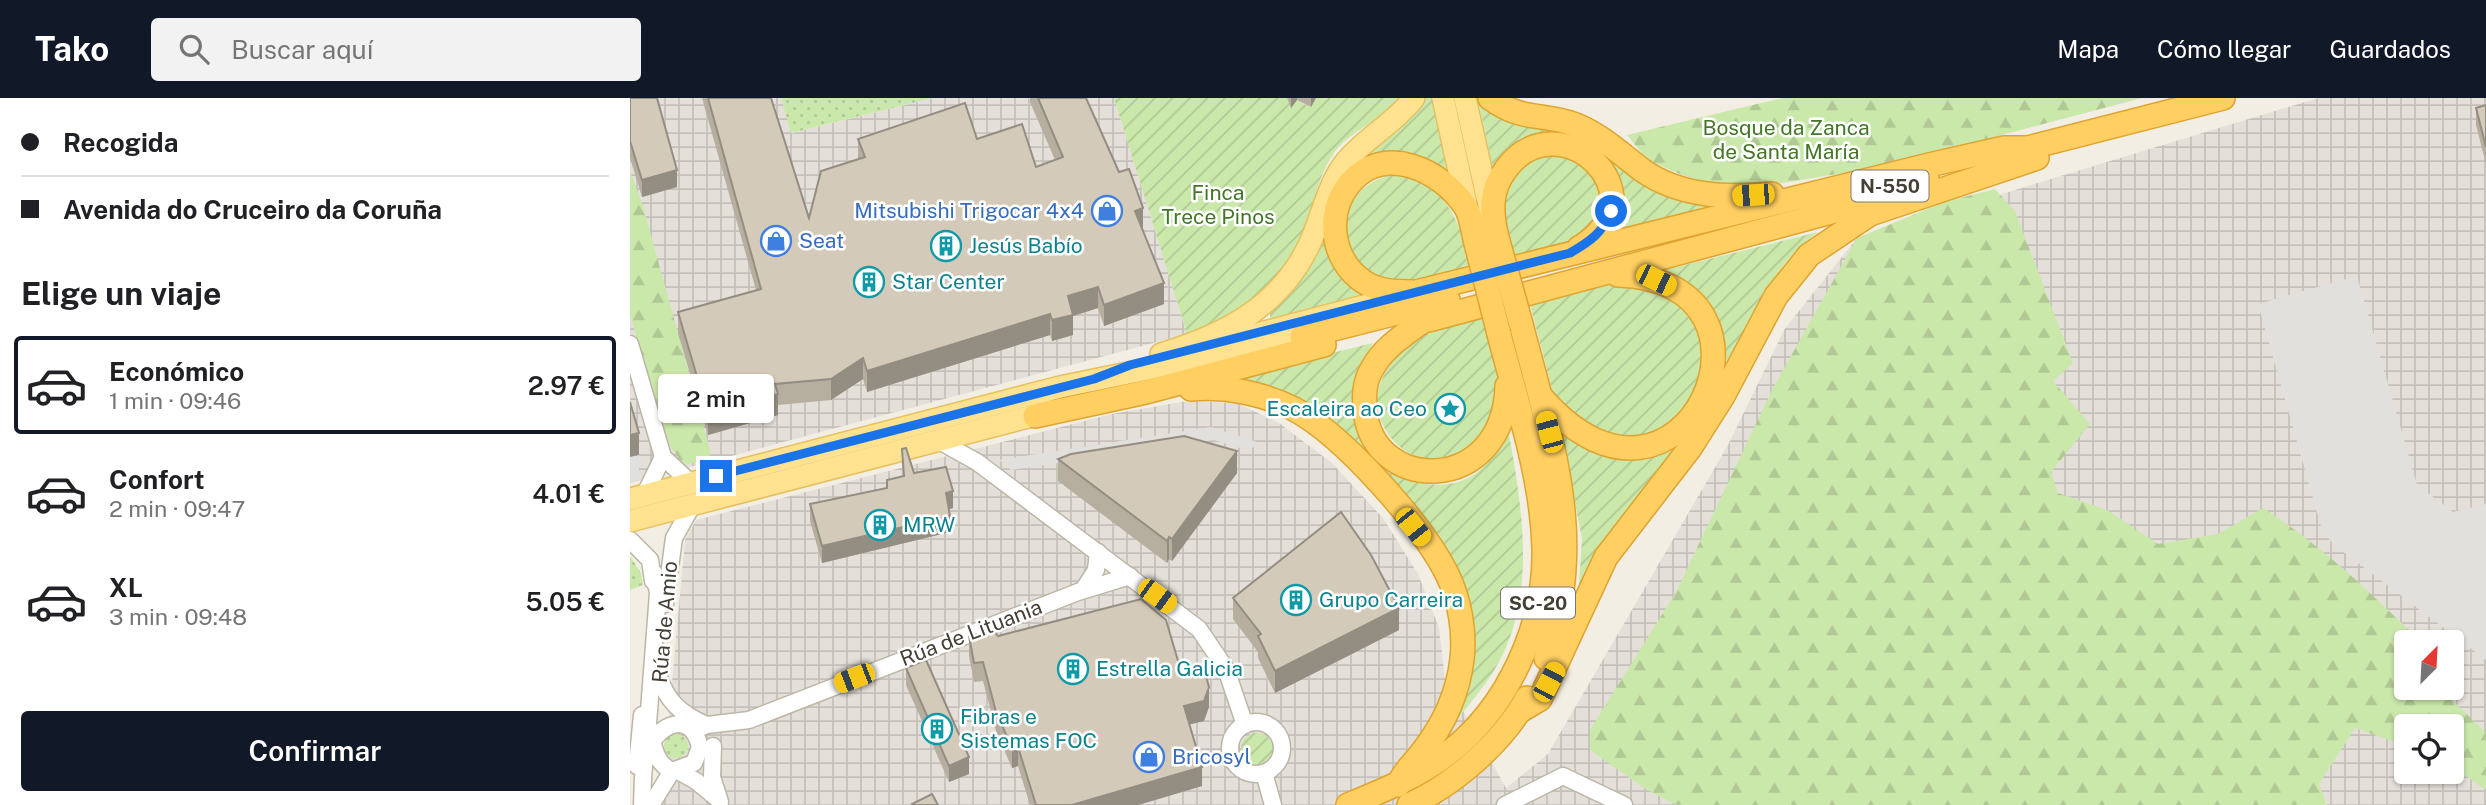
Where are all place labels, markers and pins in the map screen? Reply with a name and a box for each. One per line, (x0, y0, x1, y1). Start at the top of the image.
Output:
shop icon: Mitsubishi Trigocar 4x4 (1090, 194, 1124, 228)
place label: Mitsubishi Trigocar 4x4 (854, 198, 1084, 223)
shop icon: Seat (759, 224, 793, 258)
place label: Seat (799, 228, 844, 253)
building icon: Jesús Babío (929, 229, 963, 263)
place label: Jesús Babío (969, 233, 1083, 258)
building icon: Star Center (852, 265, 886, 299)
place label: Star Center (892, 269, 1005, 294)
place icon: Escaleira ao Ceo (1433, 392, 1467, 426)
place label: Escaleira ao Ceo (1266, 396, 1427, 421)
building icon: MRW (863, 508, 897, 542)
place label: MRW (903, 512, 955, 537)
building icon: Grupo Carreira (1279, 583, 1313, 617)
place label: Grupo Carreira (1319, 587, 1463, 612)
building icon: Estrella Galicia (1056, 652, 1090, 686)
place label: Estrella Galicia (1096, 656, 1243, 681)
place label: Fibras e Sistemas FOC (960, 704, 1097, 753)
building icon: Fibras e Sistemas FOC (920, 712, 954, 746)
shop icon: Bricosyl (1132, 740, 1166, 774)
place label: Bricosyl (1172, 744, 1251, 769)

